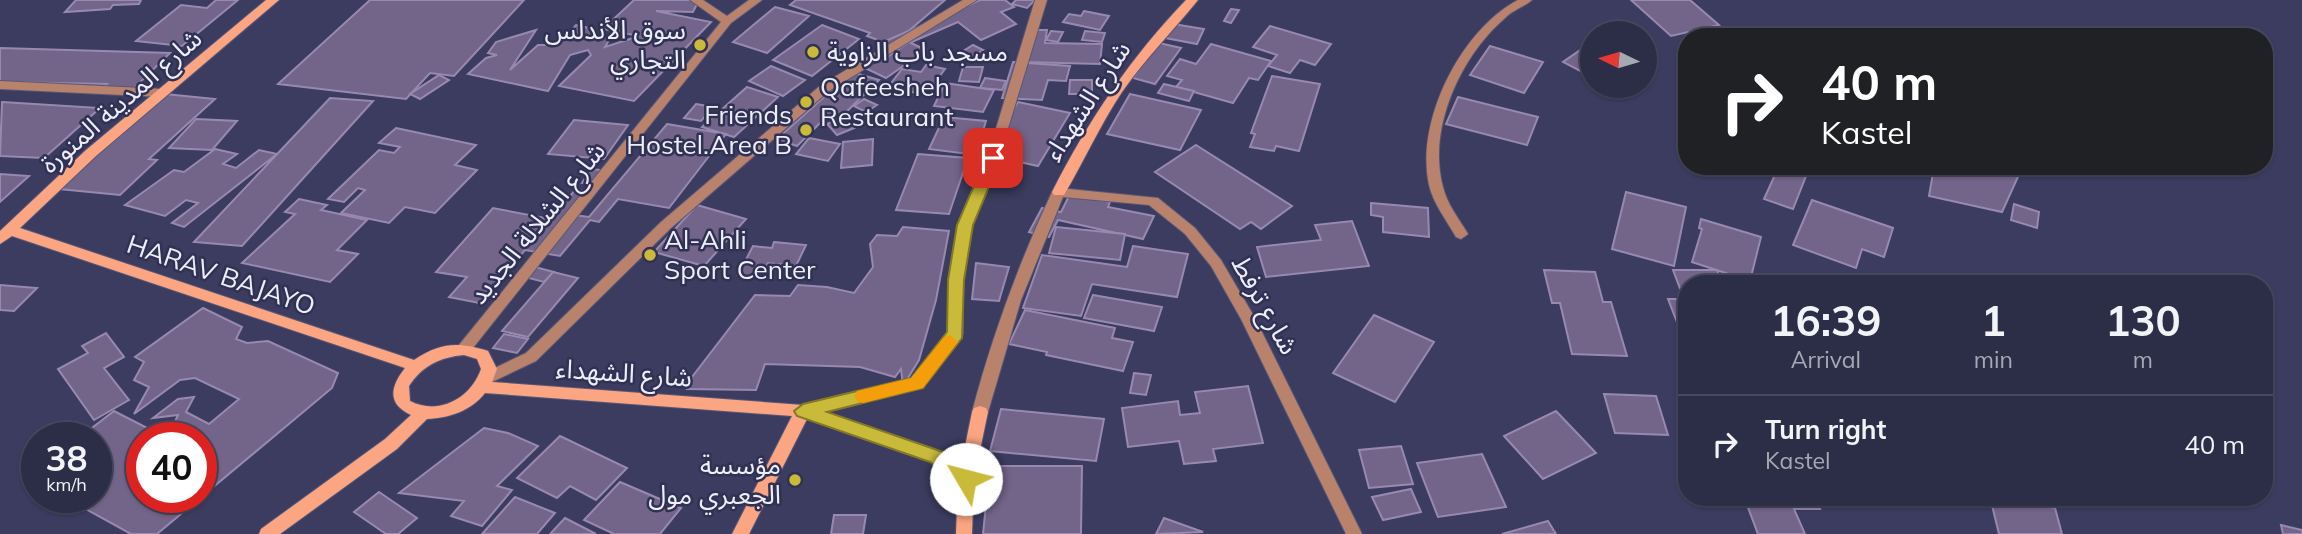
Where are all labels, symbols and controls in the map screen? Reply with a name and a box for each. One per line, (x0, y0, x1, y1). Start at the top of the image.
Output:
place label: سوق الأندلس التجاري (545, 13, 686, 80)
street label: شارع المدينة المنورة (33, 21, 210, 182)
north arrow (1580, 21, 1657, 98)
map controls (1580, 21, 1657, 98)
place label: مسجد باب الزاوية (827, 35, 1008, 68)
street label: شارع الشهداء (1036, 35, 1140, 169)
marker: سوق الأندلس التجاري (692, 37, 708, 53)
marker: مسجد باب الزاوية (805, 44, 821, 60)
text: 40 m (1821, 51, 1937, 112)
icon: right (1706, 56, 1797, 147)
place label: Qafeesheh Restaurant (820, 70, 954, 133)
marker: Qafeesheh Restaurant (798, 94, 814, 110)
place label: Friends Hostel.Area B (626, 98, 792, 161)
text: Kastel (1821, 112, 1912, 152)
marker: Friends Hostel.Area B (798, 122, 814, 138)
pin (963, 128, 1023, 188)
street label: شارع الشلالة الجديد (461, 135, 614, 312)
icon: arrive (974, 139, 1012, 177)
place label: Al-Ahli Sport Center (664, 223, 816, 286)
street label: HARAV BAJAYO (123, 227, 320, 322)
marker: Al-Ahli Sport Center (642, 247, 658, 263)
street label: شارع ترفط (1222, 250, 1306, 361)
text: 16:39 (1770, 294, 1881, 347)
text: 1 (1981, 294, 2006, 347)
text: 130 (2105, 294, 2181, 347)
text: Arrival (1791, 345, 1861, 374)
text: min (1974, 345, 2013, 374)
text: m (2133, 345, 2153, 374)
street label: شارع الشهداء (555, 351, 693, 397)
text: Turn right (1765, 413, 1886, 446)
speed limit sign: 40 (126, 422, 217, 513)
icon: right (1706, 425, 1744, 463)
text: 40 m (2184, 428, 2245, 461)
text: 38 (45, 436, 88, 480)
position arrow (929, 442, 1003, 516)
text: Kastel (1765, 446, 1831, 475)
place label: مؤسسة الجعبري مول (648, 448, 781, 515)
marker: مؤسسة الجعبري مول (787, 472, 803, 488)
text: km/h (46, 473, 87, 496)

